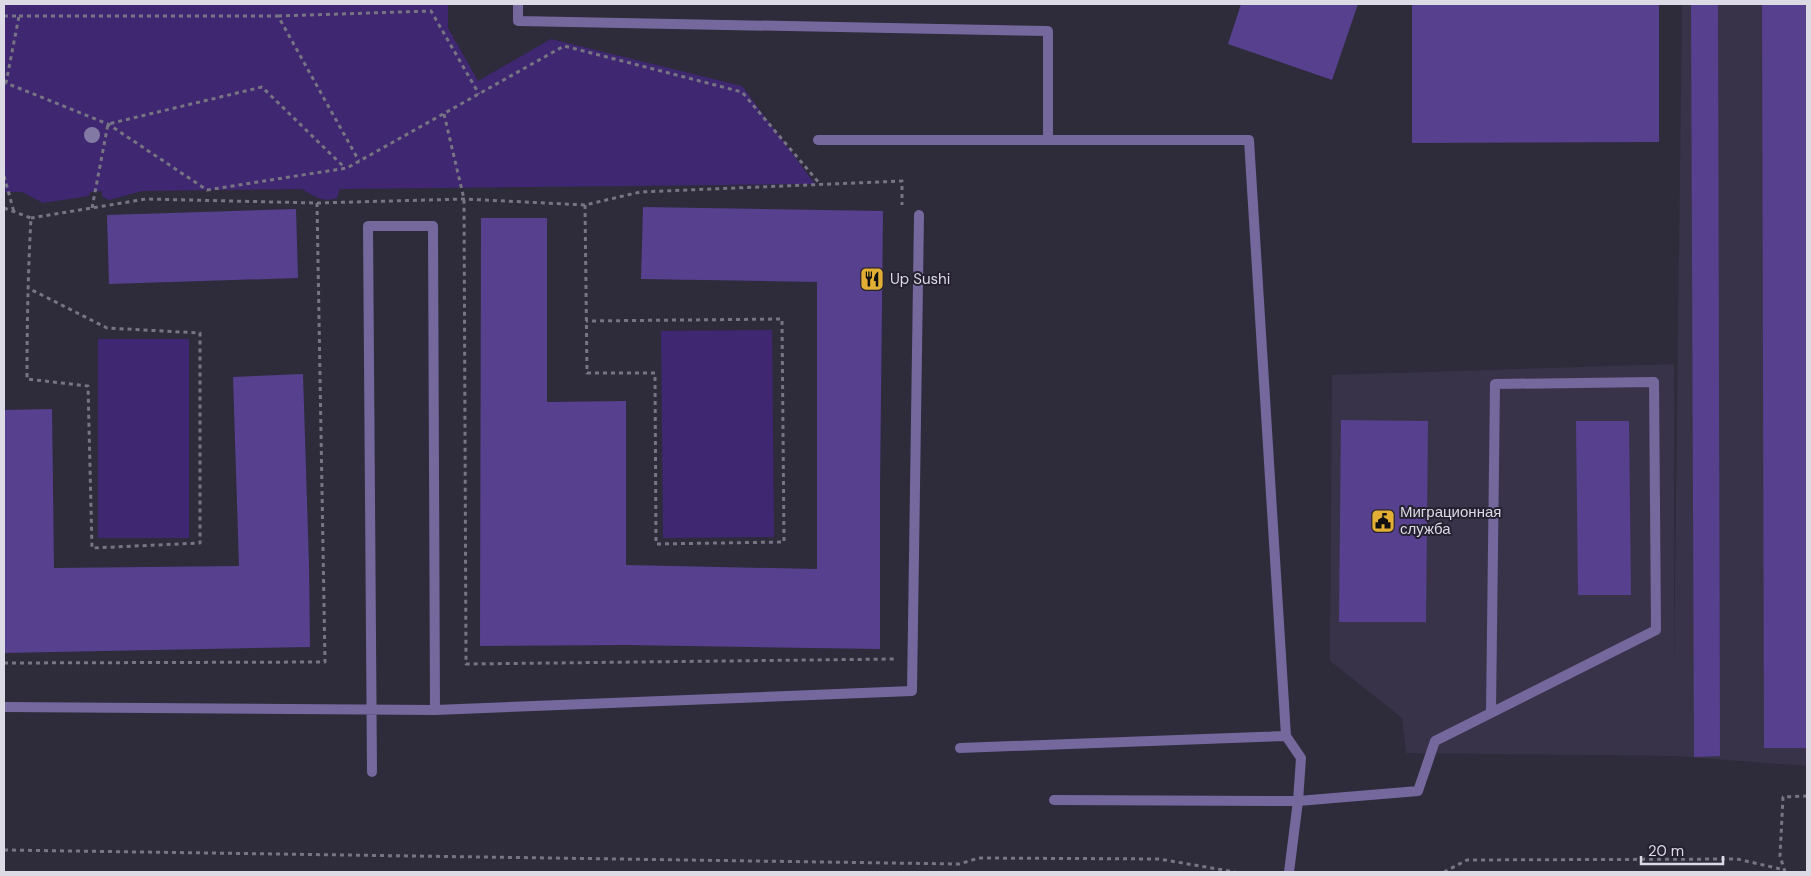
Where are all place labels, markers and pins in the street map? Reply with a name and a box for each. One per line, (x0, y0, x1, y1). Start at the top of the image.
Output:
restaurant icon: Up Sushi (859, 266, 885, 292)
place label: Up Sushi (890, 269, 950, 289)
place label: Миграционная служба (1400, 502, 1501, 539)
public building icon: Миграционная служба (1370, 508, 1396, 534)

